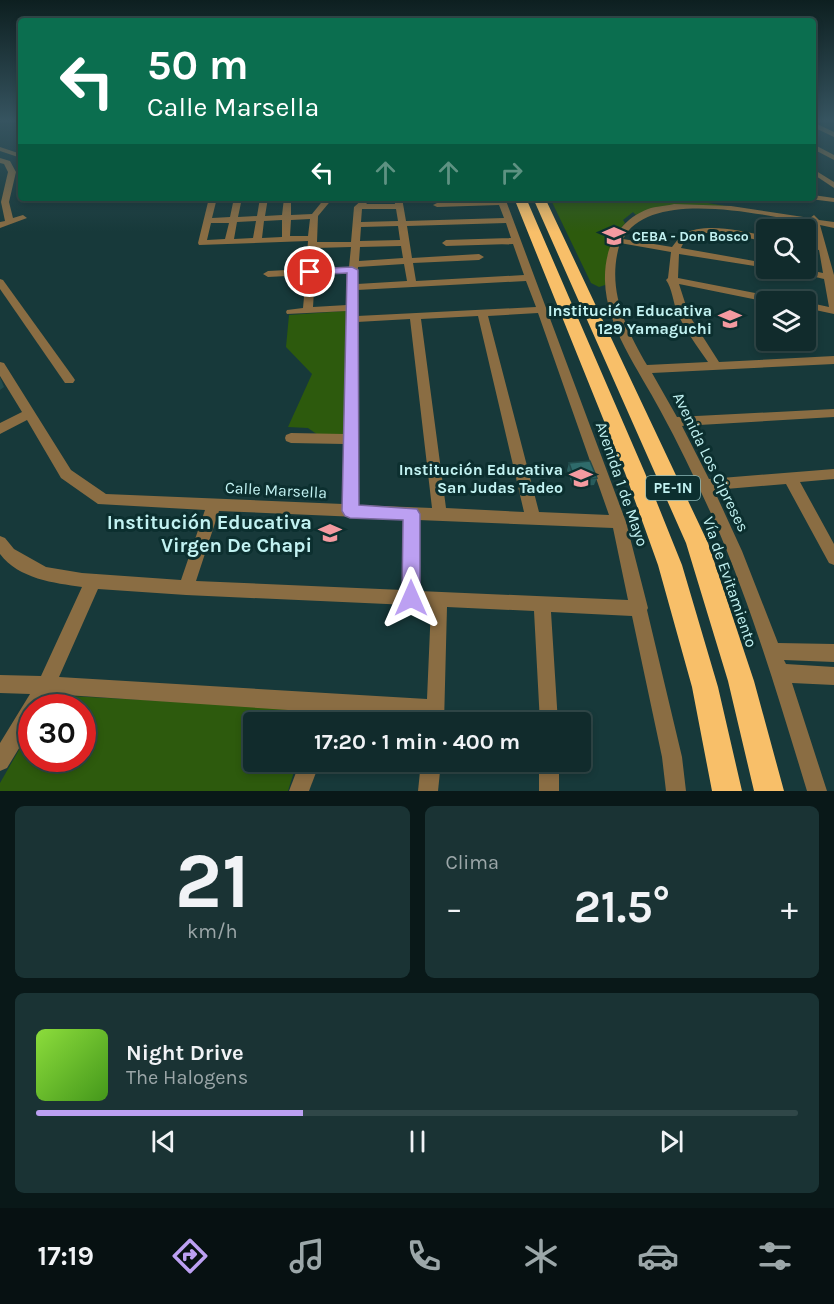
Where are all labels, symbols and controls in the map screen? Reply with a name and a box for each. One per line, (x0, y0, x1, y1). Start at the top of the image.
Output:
text: 50 m (147, 40, 249, 90)
icon: left (48, 42, 126, 120)
text: Calle Marsella (147, 91, 319, 123)
icon: left (306, 156, 339, 189)
icon: ahead (369, 156, 402, 189)
icon: ahead (432, 156, 465, 189)
icon: right (495, 156, 528, 189)
map controls (756, 219, 816, 351)
button: search (756, 219, 816, 279)
school or university icon: CEBA - Don Bosco (601, 223, 627, 249)
place label: CEBA - Don Bosco (632, 228, 749, 245)
pin (284, 246, 335, 297)
icon: arrive (293, 255, 326, 288)
button: layers (756, 291, 816, 351)
place label: Institución Educativa 129 Yamaguchi (548, 301, 712, 338)
school or university icon: Institución Educativa 129 Yamaguchi (717, 306, 743, 332)
street label: Avenida Los Cipreses (669, 389, 753, 535)
street label: Avenida 1 de Mayo (592, 419, 652, 549)
place label: Institución Educativa San Judas Tadeo (399, 460, 563, 497)
school or university icon: Institución Educativa San Judas Tadeo (568, 465, 594, 491)
road number: PE-1N (646, 476, 700, 500)
street label: Calle Marsella (225, 478, 327, 502)
place label: Institución Educativa Virgen De Chapi (107, 511, 312, 557)
street label: Vía de Evitamiento (699, 514, 761, 650)
school or university icon: Institución Educativa Virgen De Chapi (317, 520, 343, 546)
position arrow (379, 566, 443, 630)
speed limit sign: 30 (18, 694, 96, 772)
text: 17:20 · 1 min · 400 m (314, 729, 520, 755)
text: 21 (175, 835, 250, 927)
text: Clima (446, 851, 499, 874)
text: 21.5° (573, 881, 670, 933)
text: − (446, 889, 463, 927)
text: + (781, 889, 798, 927)
text: km/h (187, 920, 238, 943)
text: Night Drive (126, 1040, 244, 1066)
text: The Halogens (126, 1066, 248, 1089)
icon: previous (147, 1125, 180, 1158)
icon: pause (401, 1125, 434, 1158)
icon: next (655, 1125, 688, 1158)
icon: directions (169, 1235, 211, 1277)
icon: music (286, 1235, 328, 1277)
icon: phone (403, 1235, 445, 1277)
icon: climate (520, 1235, 562, 1277)
icon: car (637, 1235, 679, 1277)
icon: filters (754, 1235, 796, 1277)
text: 17:19 (38, 1240, 94, 1272)

